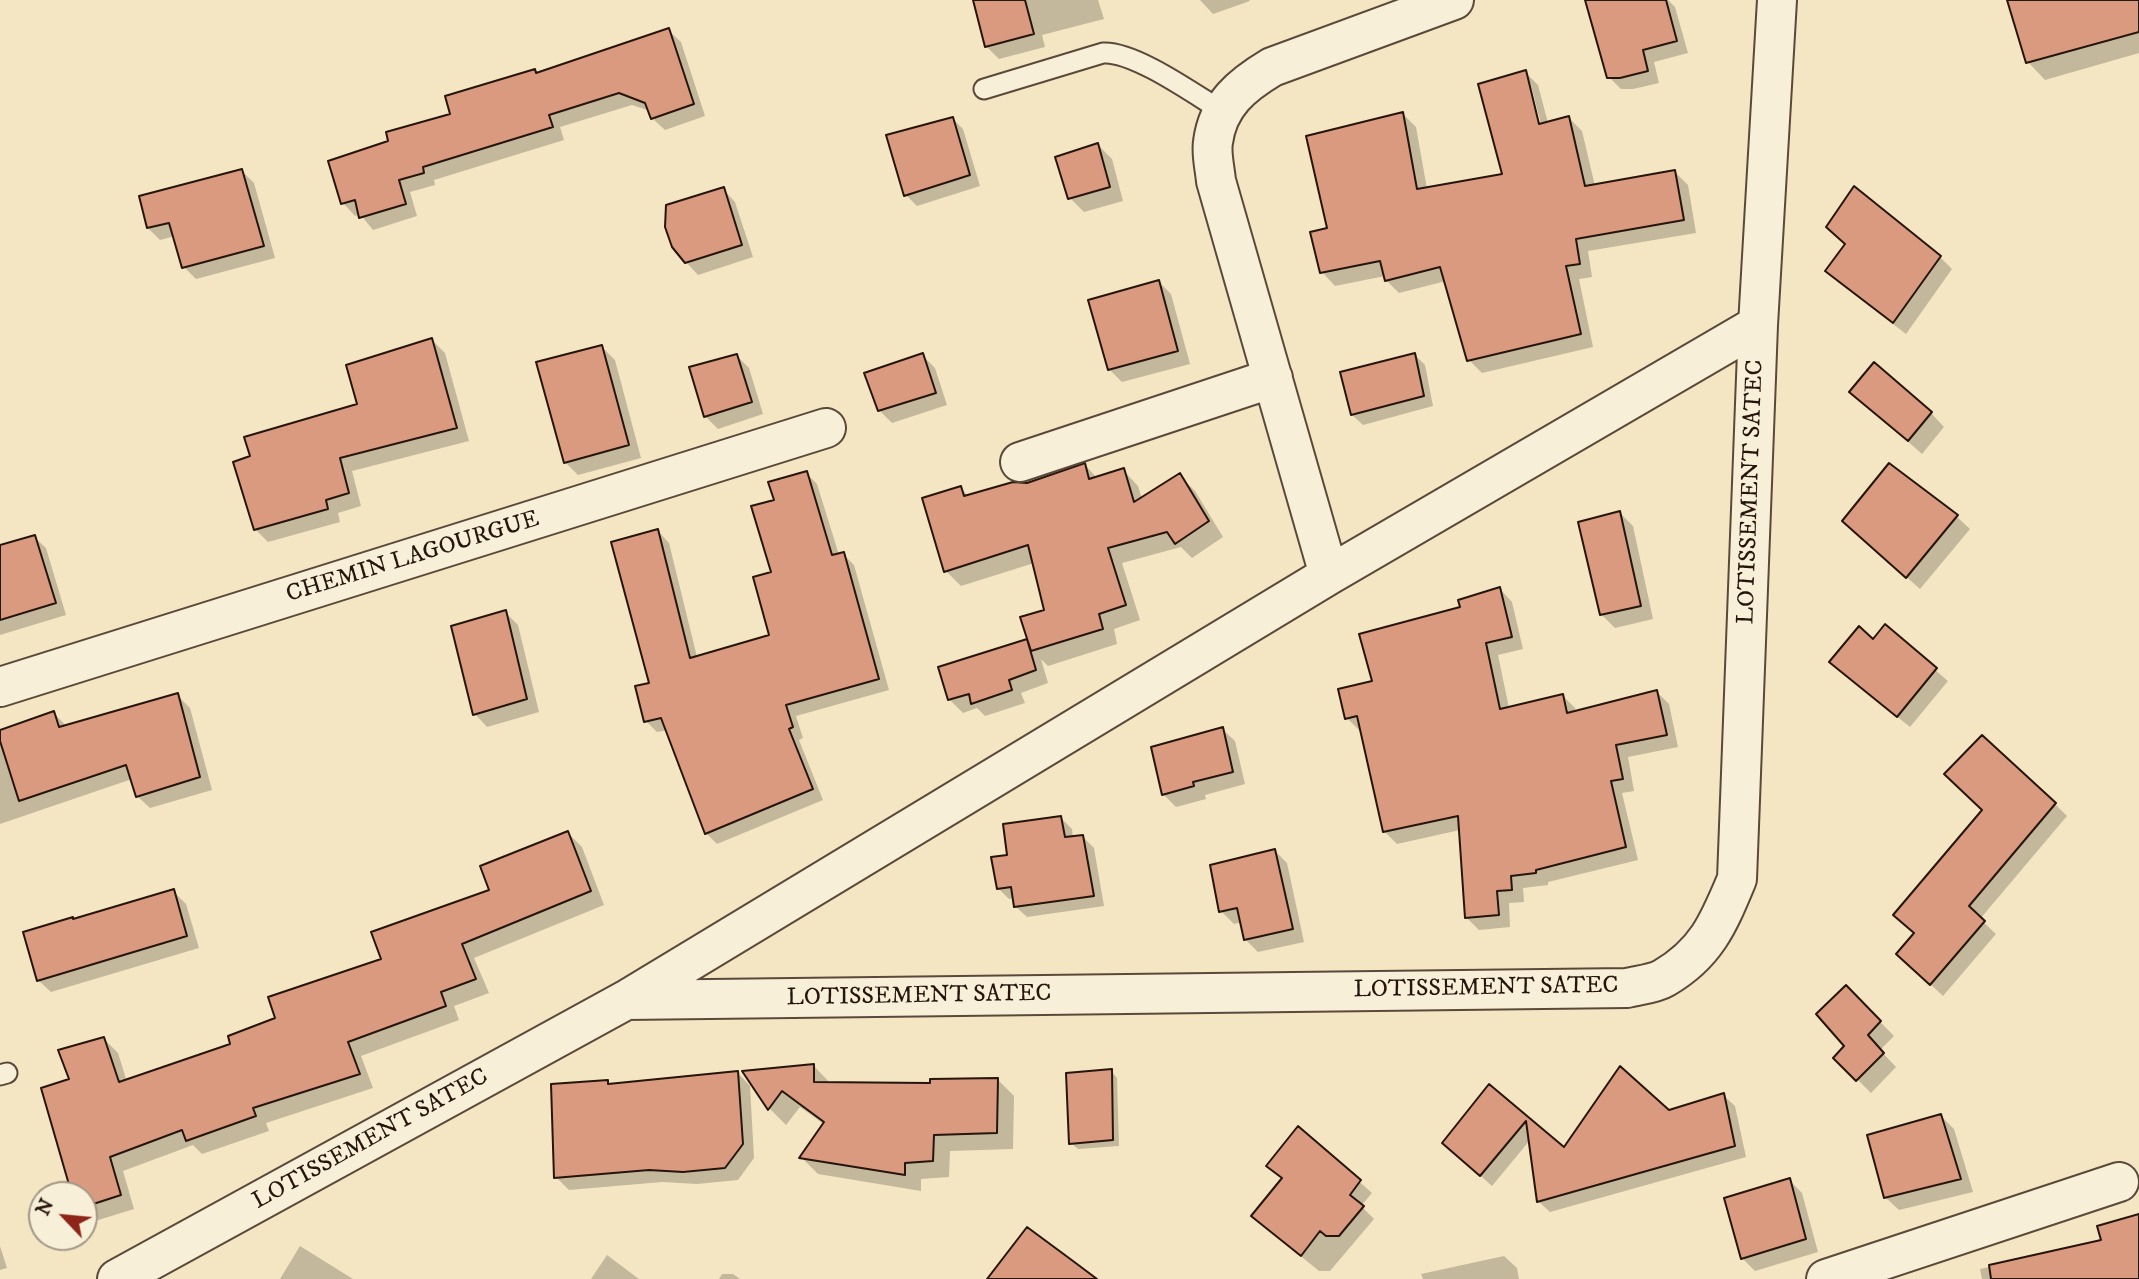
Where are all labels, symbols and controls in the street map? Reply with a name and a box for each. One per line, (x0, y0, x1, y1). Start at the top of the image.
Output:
street label: LOTISSEMENT SATEC (1733, 359, 1771, 625)
street label: CHEMIN LAGOURGUE (283, 506, 543, 610)
street label: LOTISSEMENT SATEC (1353, 972, 1619, 1006)
street label: LOTISSEMENT SATEC (786, 980, 1052, 1014)
street label: LOTISSEMENT SATEC (248, 1063, 494, 1217)
north arrow (28, 1181, 98, 1251)
text: N (32, 1195, 59, 1220)

